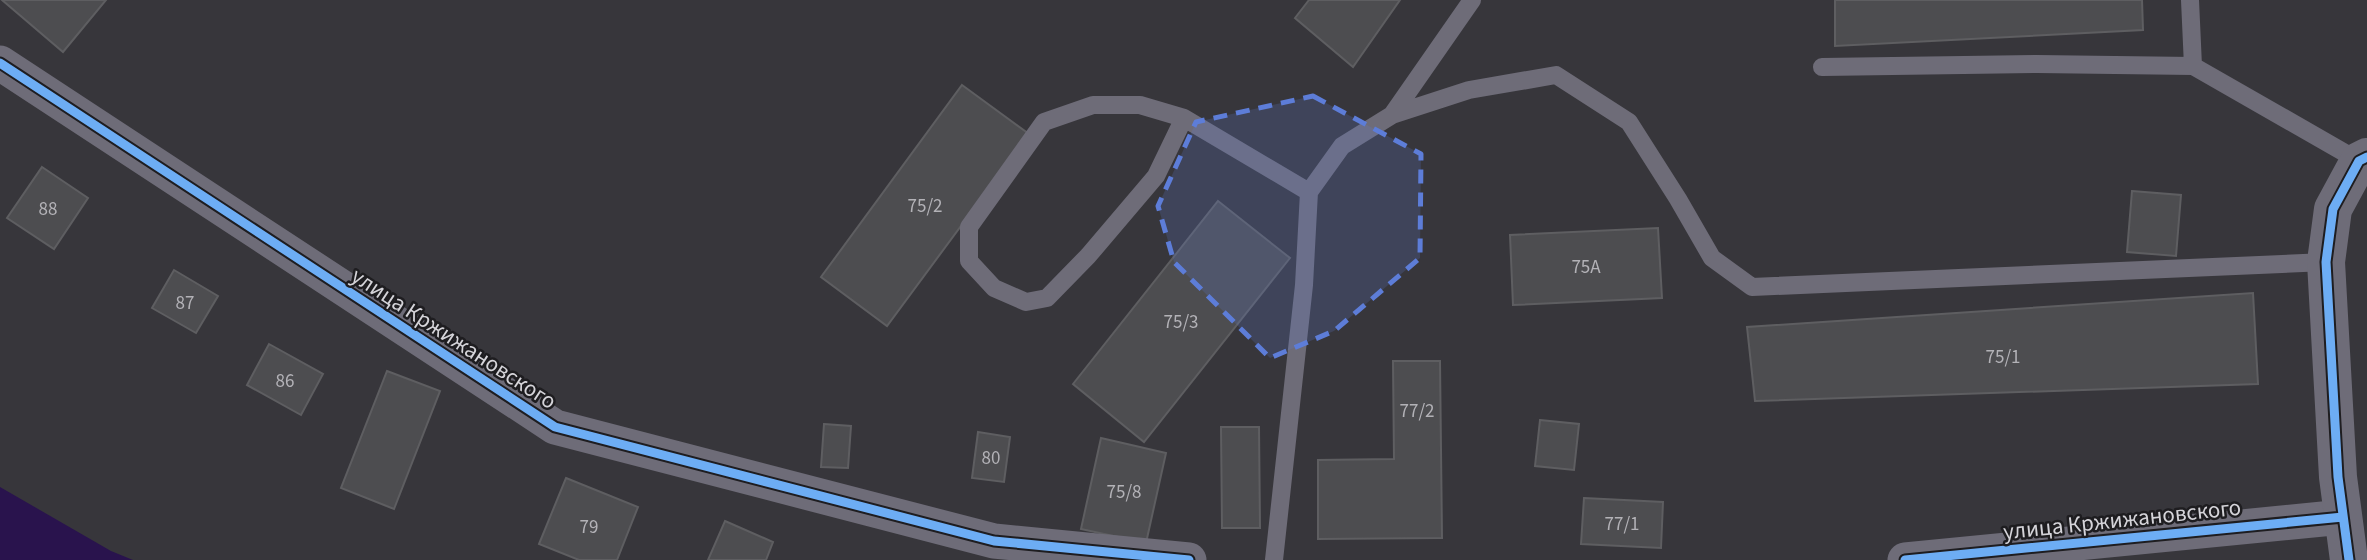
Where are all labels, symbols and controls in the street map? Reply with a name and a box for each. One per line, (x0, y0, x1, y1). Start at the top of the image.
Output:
house number: 75/2 (908, 193, 942, 220)
house number: 88 (39, 196, 57, 223)
house number: 75А (1571, 254, 1601, 281)
street label: улица Кржижановского (345, 260, 563, 417)
house number: 87 (176, 290, 194, 317)
house number: 75/3 (1164, 309, 1198, 336)
house number: 75/1 (1986, 344, 2020, 371)
house number: 86 (276, 368, 294, 395)
house number: 77/2 (1400, 398, 1434, 425)
house number: 80 (982, 445, 1000, 472)
house number: 75/8 (1107, 479, 1141, 506)
street label: улица Кржижановского (2002, 491, 2243, 548)
house number: 77/1 (1605, 511, 1639, 538)
house number: 79 (580, 514, 598, 541)

